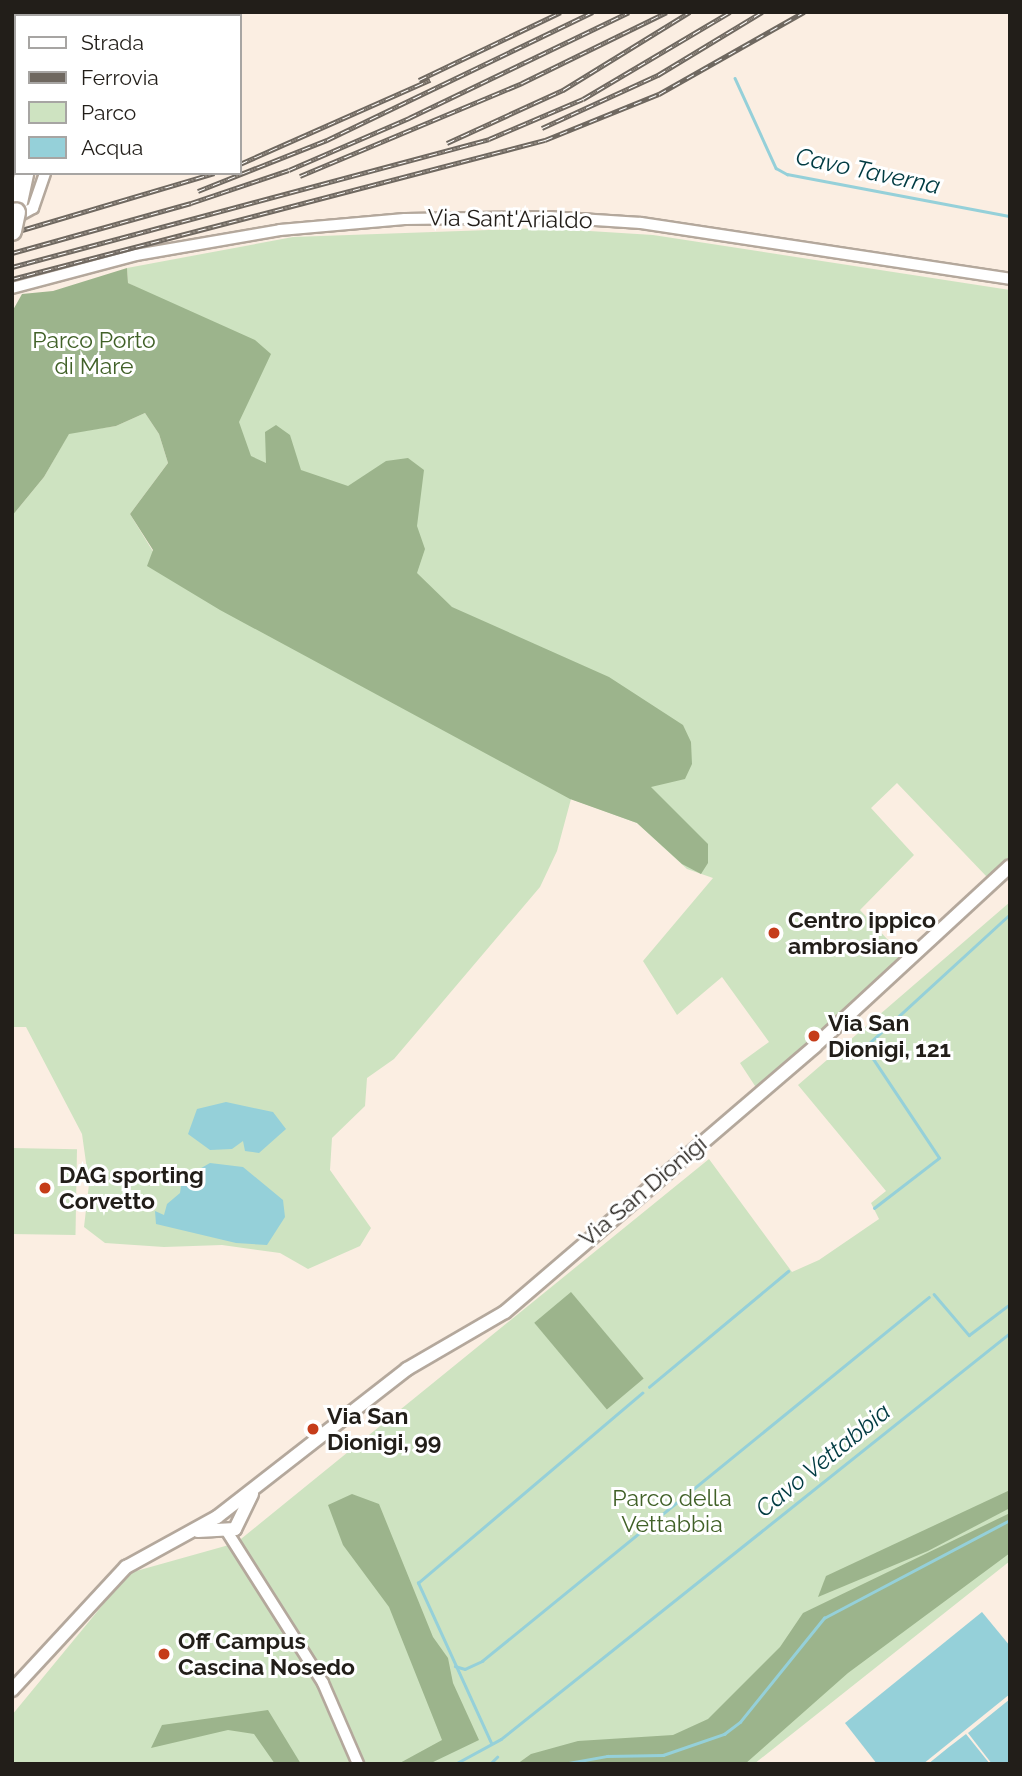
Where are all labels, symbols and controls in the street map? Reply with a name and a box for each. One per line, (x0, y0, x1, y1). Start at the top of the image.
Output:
legend (14, 14, 242, 175)
text: Strada (81, 30, 144, 55)
text: Ferrovia (81, 65, 159, 90)
text: Parco (81, 100, 136, 125)
text: Acqua (81, 135, 143, 160)
water label: Cavo Taverna (793, 142, 943, 200)
street label: Via Sant'Arialdo (427, 204, 593, 234)
park label: Parco Porto di Mare (32, 326, 156, 380)
place label: Centro ippico ambrosiano (788, 906, 936, 960)
marker: Centro ippico ambrosiano (766, 925, 782, 941)
place label: Via San Dionigi, 121 (828, 1009, 951, 1063)
marker: Via San Dionigi, 121 (806, 1028, 822, 1044)
street label: Via San Dionigi (574, 1130, 712, 1252)
place label: DAG sporting Corvetto (59, 1161, 204, 1215)
marker: DAG sporting Corvetto (37, 1180, 53, 1196)
water label: Cavo Vettabbia (750, 1397, 896, 1523)
place label: Via San Dionigi, 99 (327, 1402, 441, 1456)
marker: Via San Dionigi, 99 (305, 1421, 321, 1437)
park label: Parco della Vettabbia (612, 1484, 732, 1538)
place label: Off Campus Cascina Nosedo (178, 1627, 355, 1681)
marker: Off Campus Cascina Nosedo (156, 1646, 172, 1662)

